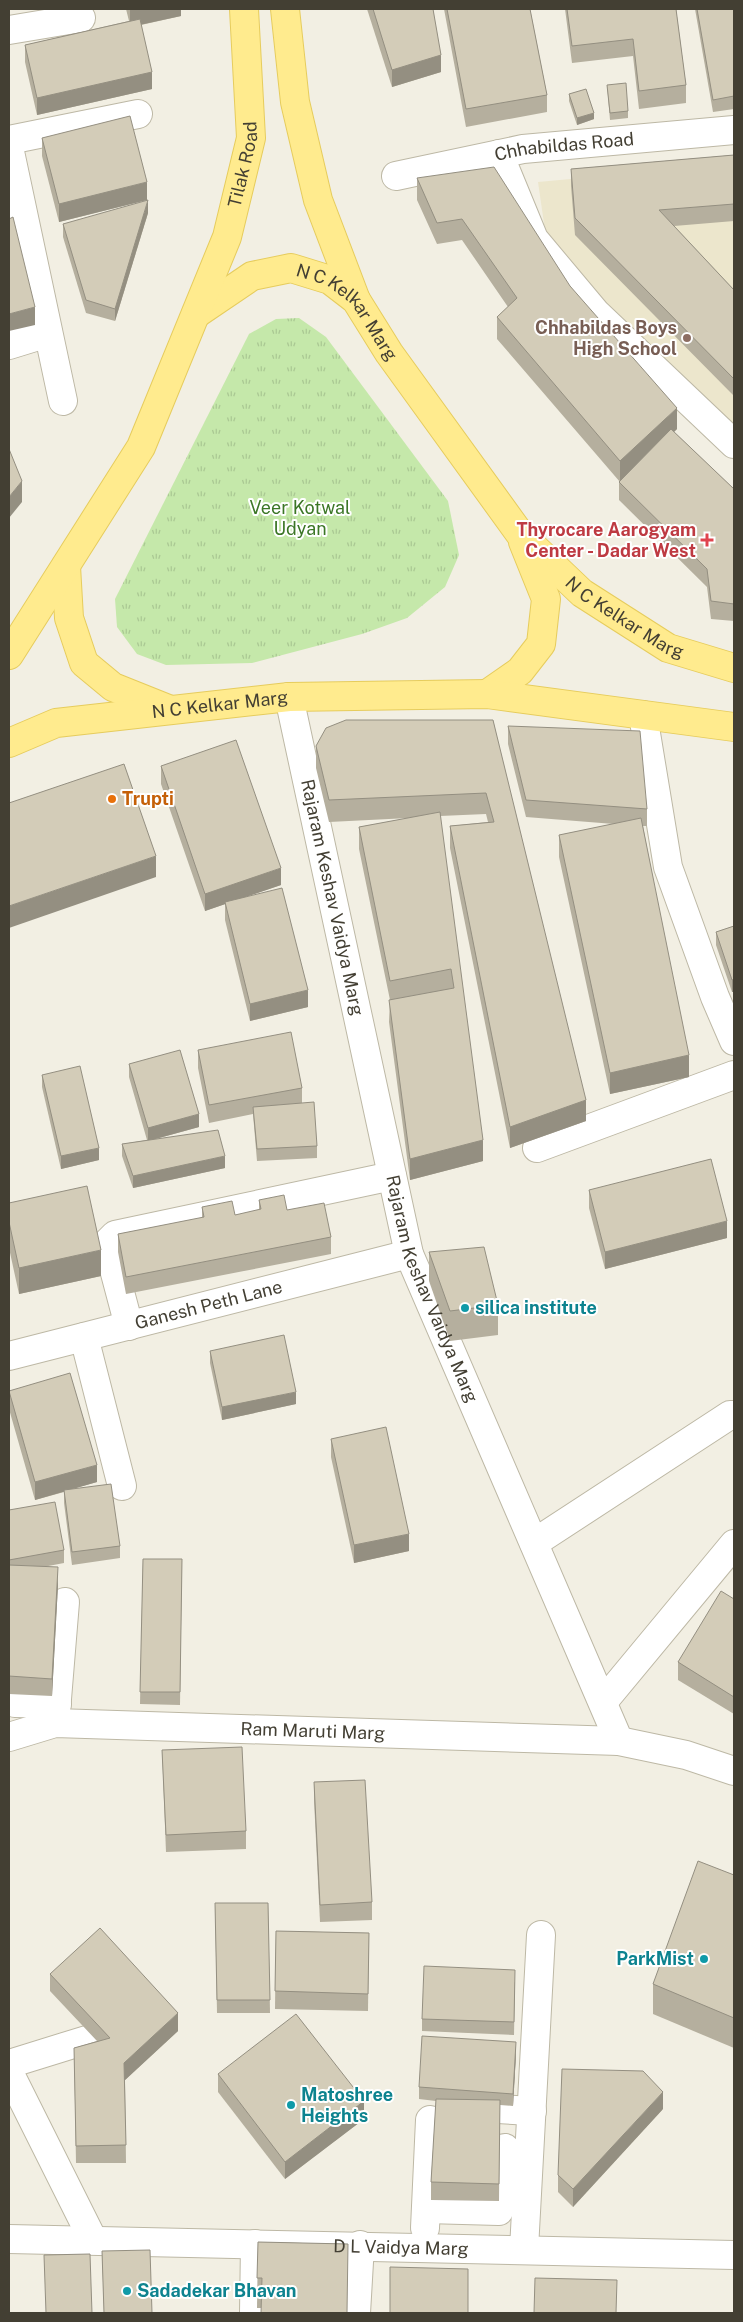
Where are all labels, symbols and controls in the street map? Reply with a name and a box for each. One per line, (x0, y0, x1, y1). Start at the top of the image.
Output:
street label: Tilak Road (224, 121, 261, 209)
street label: Chhabildas Road (492, 128, 635, 165)
street label: N C Kelkar Marg (294, 259, 402, 365)
place label: Chhabildas Boys High School (535, 317, 677, 359)
marker: Chhabildas Boys High School (681, 332, 693, 344)
park label: Veer Kotwal Udyan (250, 497, 350, 539)
place label: Thyrocare Aarogyam Center - Dadar West (516, 519, 696, 561)
marker: Thyrocare Aarogyam Center - Dadar West (700, 533, 714, 547)
street label: N C Kelkar Marg (561, 572, 686, 662)
street label: N C Kelkar Marg (151, 686, 289, 722)
street label: Rajaram Keshav Vaidya Marg (297, 777, 368, 1018)
place label: Trupti (122, 788, 174, 809)
marker: Trupti (106, 793, 118, 805)
street label: Rajaram Keshav Vaidya Marg (382, 1173, 483, 1406)
street label: Ganesh Peth Lane (133, 1276, 284, 1333)
place label: silica institute (475, 1297, 597, 1318)
marker: silica institute (459, 1302, 471, 1314)
street label: Ram Maruti Marg (240, 1718, 386, 1744)
place label: ParkMist (616, 1948, 694, 1969)
marker: ParkMist (698, 1953, 710, 1965)
place label: Matoshree Heights (301, 2084, 393, 2126)
marker: Matoshree Heights (285, 2099, 297, 2111)
street label: D L Vaidya Marg (333, 2235, 469, 2259)
place label: Sadadekar Bhavan (137, 2280, 297, 2301)
marker: Sadadekar Bhavan (121, 2285, 133, 2297)

